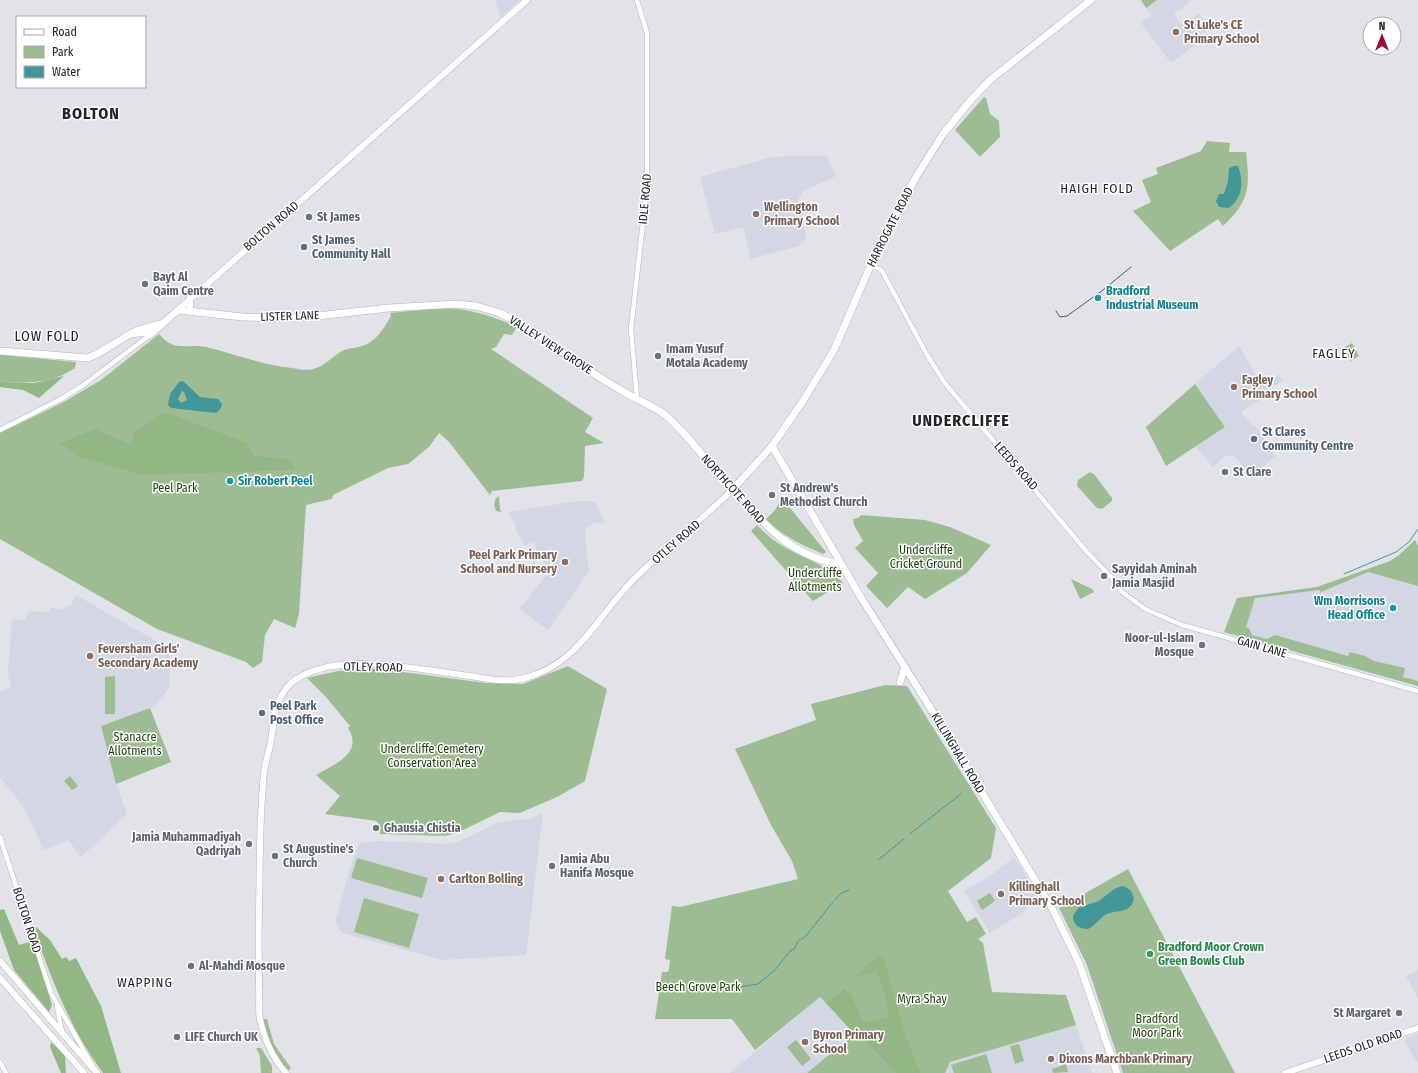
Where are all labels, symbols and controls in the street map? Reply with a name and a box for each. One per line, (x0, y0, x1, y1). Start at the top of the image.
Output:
legend (16, 16, 146, 88)
north arrow (1362, 16, 1402, 56)
place label: St Luke's CE Primary School (1184, 18, 1260, 46)
text: N (1379, 20, 1385, 33)
text: Road (52, 25, 77, 39)
marker: St Luke's CE Primary School (1171, 27, 1181, 37)
text: Park (52, 45, 74, 59)
text: Water (52, 65, 81, 79)
district label: BOLTON (62, 104, 120, 123)
street label: IDLE ROAD (636, 173, 654, 225)
district label: HAIGH FOLD (1060, 181, 1134, 196)
street label: HARROGATE ROAD (864, 185, 916, 269)
street label: BOLTON ROAD (241, 198, 301, 254)
place label: Wellington Primary School (764, 200, 840, 228)
marker: Wellington Primary School (751, 209, 761, 219)
place label: St James (317, 210, 361, 224)
marker: St James (304, 212, 314, 222)
place label: St James Community Hall (312, 233, 391, 261)
marker: St James Community Hall (299, 242, 309, 252)
place label: Bayt Al Qaim Centre (153, 270, 214, 298)
marker: Bayt Al Qaim Centre (140, 279, 150, 289)
place label: Bradford Industrial Museum (1106, 284, 1198, 312)
marker: Bradford Industrial Museum (1093, 293, 1103, 303)
street label: LISTER LANE (260, 308, 320, 324)
street label: VALLEY VIEW GROVE (507, 313, 596, 377)
district label: LOW FOLD (14, 328, 80, 345)
place label: Imam Yusuf Motala Academy (666, 342, 748, 370)
district label: FAGLEY (1312, 346, 1356, 361)
marker: Imam Yusuf Motala Academy (653, 351, 663, 361)
place label: Fagley Primary School (1242, 373, 1318, 401)
marker: Fagley Primary School (1229, 382, 1239, 392)
district label: UNDERCLIFFE (912, 411, 1010, 430)
place label: St Clares Community Centre (1262, 425, 1354, 453)
marker: St Clares Community Centre (1249, 434, 1259, 444)
street label: LEEDS ROAD (991, 439, 1041, 493)
street label: NORTHCOTE ROAD (698, 452, 768, 526)
place label: St Clare (1233, 465, 1271, 479)
marker: St Clare (1220, 467, 1230, 477)
place label: Sir Robert Peel (238, 474, 313, 488)
marker: Sir Robert Peel (225, 476, 235, 486)
park label: Peel Park (152, 481, 198, 495)
place label: St Andrew's Methodist Church (780, 481, 868, 509)
marker: St Andrew's Methodist Church (767, 490, 777, 500)
street label: OTLEY ROAD (649, 517, 703, 567)
park label: Undercliffe Cricket Ground (890, 543, 962, 571)
place label: Peel Park Primary School and Nursery (460, 548, 557, 576)
marker: Peel Park Primary School and Nursery (560, 557, 570, 567)
place label: Sayyidah Aminah Jamia Masjid (1111, 562, 1197, 590)
park label: Undercliffe Allotments (788, 566, 842, 594)
marker: Sayyidah Aminah Jamia Masjid (1099, 571, 1109, 581)
place label: Wm Morrisons Head Office (1314, 594, 1386, 622)
marker: Wm Morrisons Head Office (1388, 603, 1398, 613)
place label: Noor-ul-Islam Mosque (1125, 631, 1194, 659)
street label: GAIN LANE (1236, 633, 1289, 661)
marker: Noor-ul-Islam Mosque (1197, 640, 1207, 650)
place label: Feversham Girls' Secondary Academy (98, 642, 198, 670)
marker: Feversham Girls' Secondary Academy (85, 651, 95, 661)
street label: OTLEY ROAD (343, 659, 403, 675)
place label: Peel Park Post Office (270, 699, 324, 727)
marker: Peel Park Post Office (257, 708, 267, 718)
street label: KILLINGHALL ROAD (928, 710, 988, 796)
park label: Stanacre Allotments (108, 730, 162, 758)
park label: Undercliffe Cemetery Conservation Area (380, 742, 484, 770)
place label: Ghausia Chistia (384, 821, 461, 835)
marker: Ghausia Chistia (371, 823, 381, 833)
place label: Jamia Muhammadiyah Qadriyah (131, 830, 241, 858)
marker: Jamia Muhammadiyah Qadriyah (244, 839, 254, 849)
place label: St Augustine's Church (283, 842, 354, 870)
marker: St Augustine's Church (270, 851, 280, 861)
place label: Jamia Abu Hanifa Mosque (559, 852, 634, 880)
marker: Jamia Abu Hanifa Mosque (547, 861, 557, 871)
place label: Carlton Bolling (449, 872, 523, 886)
marker: Carlton Bolling (436, 874, 446, 884)
place label: Killinghall Primary School (1009, 880, 1085, 908)
street label: BOLTON ROAD (10, 885, 44, 955)
marker: Killinghall Primary School (996, 889, 1006, 899)
place label: Bradford Moor Crown Green Bowls Club (1158, 940, 1264, 968)
marker: Bradford Moor Crown Green Bowls Club (1145, 949, 1155, 959)
place label: Al‐Mahdi Mosque (198, 959, 285, 973)
marker: Al‐Mahdi Mosque (186, 961, 196, 971)
district label: WAPPING (117, 975, 173, 990)
park label: Beech Grove Park (655, 980, 741, 994)
park label: Myra Shay (897, 992, 948, 1006)
place label: St Margaret (1333, 1006, 1392, 1020)
marker: St Margaret (1394, 1008, 1404, 1018)
park label: Bradford Moor Park (1132, 1012, 1182, 1040)
street label: LEEDS OLD ROAD (1322, 1026, 1404, 1066)
place label: Byron Primary School (813, 1028, 884, 1056)
place label: LIFE Church UK (185, 1030, 259, 1044)
marker: LIFE Church UK (172, 1032, 182, 1042)
marker: Byron Primary School (800, 1037, 810, 1047)
place label: Dixons Marchbank Primary (1059, 1052, 1192, 1066)
marker: Dixons Marchbank Primary (1046, 1054, 1056, 1064)

